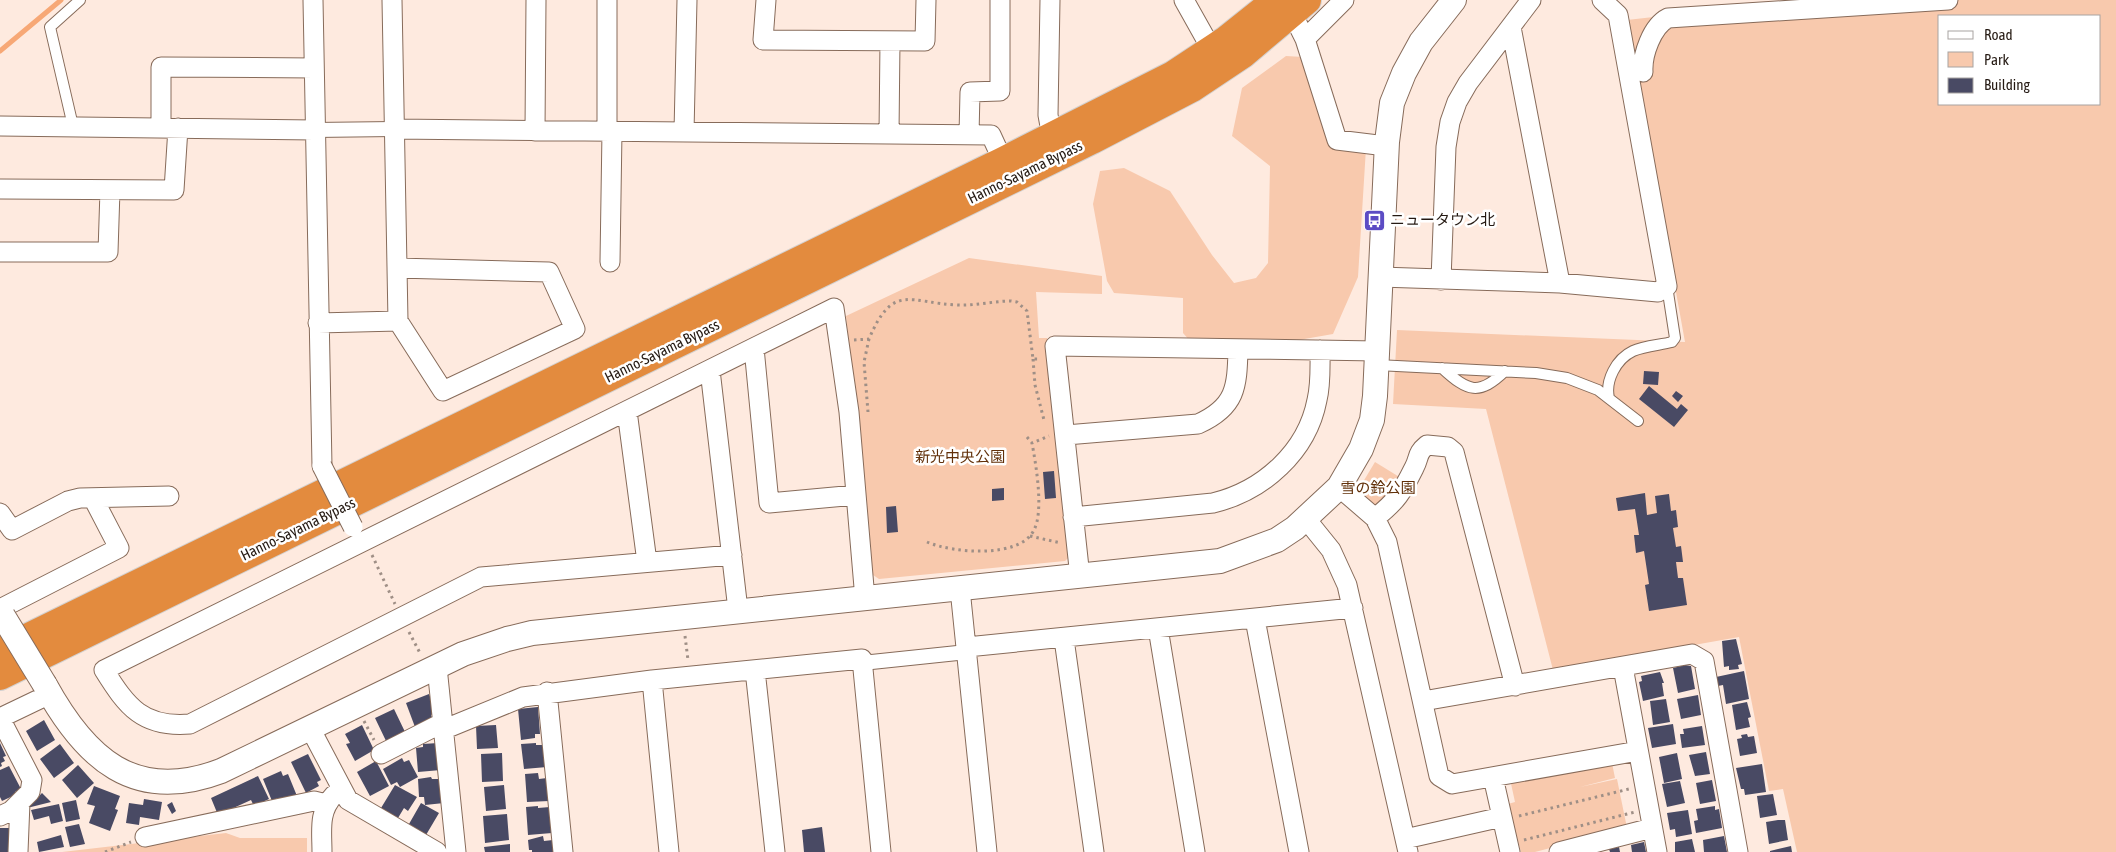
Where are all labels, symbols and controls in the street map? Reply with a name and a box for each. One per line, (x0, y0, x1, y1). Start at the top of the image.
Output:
legend (1938, 15, 2101, 105)
text: Road (1984, 26, 2013, 43)
text: Park (1984, 51, 2009, 68)
text: Building (1984, 76, 2030, 93)
street label: Hanno-Sayama Bypass (965, 136, 1085, 207)
bus stop icon: ニュータウン北 (1362, 208, 1386, 232)
place label: ニュータウン北 (1390, 211, 1495, 228)
street label: Hanno-Sayama Bypass (602, 315, 722, 386)
park label: 新光中央公園 (915, 448, 1005, 465)
park label: 雪の鈴公園 (1340, 479, 1416, 496)
street label: Hanno-Sayama Bypass (238, 493, 358, 564)

